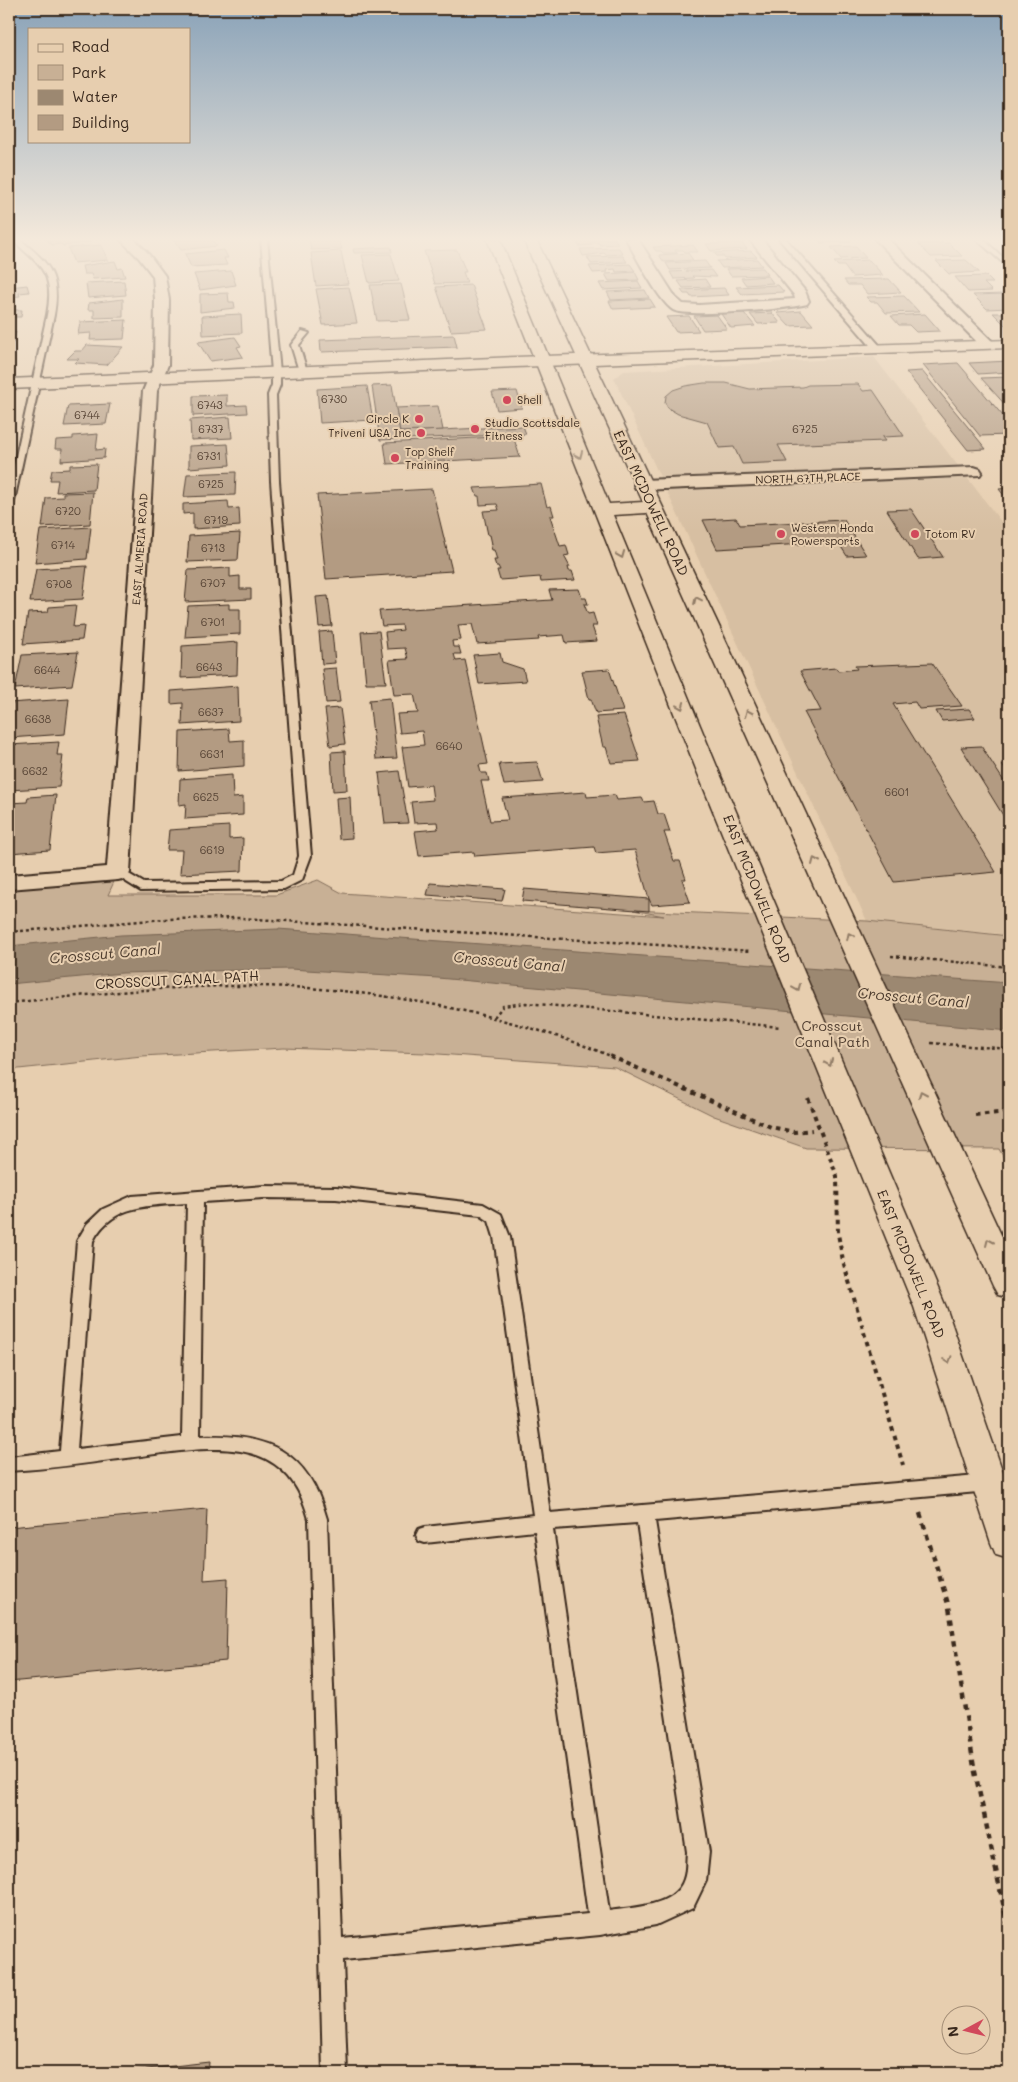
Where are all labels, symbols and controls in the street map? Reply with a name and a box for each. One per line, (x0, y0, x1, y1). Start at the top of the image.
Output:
legend (28, 28, 190, 142)
text: Road (72, 36, 109, 56)
text: Park (72, 62, 106, 82)
text: Water (72, 86, 118, 106)
text: Building (72, 112, 129, 132)
house number: 6730 (321, 391, 347, 406)
place label: Shell (517, 392, 542, 407)
marker: Shell (501, 394, 513, 406)
house number: 6743 (197, 397, 223, 412)
house number: 6744 (74, 407, 100, 422)
place label: Circle K (366, 411, 409, 426)
marker: Circle K (413, 413, 425, 425)
place label: Studio Scottsdale Fitness (485, 415, 580, 443)
house number: 6737 (198, 421, 224, 436)
house number: 6725 (792, 421, 818, 436)
marker: Studio Scottsdale Fitness (469, 423, 481, 435)
place label: Triveni USA Inc (328, 425, 411, 440)
marker: Triveni USA Inc (415, 427, 427, 439)
street label: EAST MCDOWELL ROAD (609, 427, 694, 579)
place label: Top Shelf Training (405, 444, 455, 472)
house number: 6731 (197, 448, 221, 463)
one-way arrow (574, 451, 584, 459)
marker: Top Shelf Training (389, 452, 401, 464)
street label: NORTH 67TH PLACE (755, 468, 861, 487)
house number: 6725 (198, 476, 224, 491)
street label: EAST ALMERIA ROAD (128, 493, 151, 605)
house number: 6720 (55, 503, 81, 518)
house number: 6719 (204, 512, 229, 527)
place label: Western Honda Powersports (791, 520, 874, 548)
place label: Totom RV (925, 526, 975, 541)
marker: Western Honda Powersports (775, 528, 787, 540)
marker: Totom RV (909, 528, 921, 540)
house number: 6714 (51, 537, 76, 552)
house number: 6713 (201, 540, 226, 555)
one-way arrow (614, 550, 625, 559)
house number: 6707 (200, 575, 226, 590)
house number: 6708 (46, 576, 72, 591)
one-way arrow (692, 596, 703, 605)
house number: 6701 (201, 614, 225, 629)
house number: 6643 (196, 659, 223, 674)
house number: 6644 (34, 662, 61, 677)
one-way arrow (675, 701, 686, 710)
house number: 6637 (198, 704, 224, 719)
one-way arrow (744, 709, 754, 718)
house number: 6638 (25, 711, 52, 726)
house number: 6640 (436, 738, 462, 753)
house number: 6631 (200, 746, 224, 761)
house number: 6632 (22, 763, 48, 778)
house number: 6601 (885, 784, 910, 799)
house number: 6625 (193, 789, 219, 804)
street label: EAST MCDOWELL ROAD (719, 812, 796, 966)
house number: 6619 (200, 842, 225, 857)
one-way arrow (811, 857, 821, 866)
one-way arrow (846, 932, 856, 941)
water label: Crosscut Canal (48, 938, 162, 968)
water label: Crosscut Canal (453, 946, 566, 976)
street label: CROSSCUT CANAL PATH (95, 966, 259, 993)
water label: Crosscut Canal (857, 982, 970, 1012)
one-way arrow (791, 983, 802, 992)
park label: Crosscut Canal Path (795, 1016, 869, 1051)
one-way arrow (822, 1058, 833, 1067)
one-way arrow (918, 1090, 929, 1099)
street label: EAST MCDOWELL ROAD (873, 1187, 950, 1341)
one-way arrow (985, 1238, 996, 1247)
one-way arrow (942, 1355, 952, 1364)
north arrow (940, 2004, 990, 2054)
text: N (943, 2025, 963, 2038)

